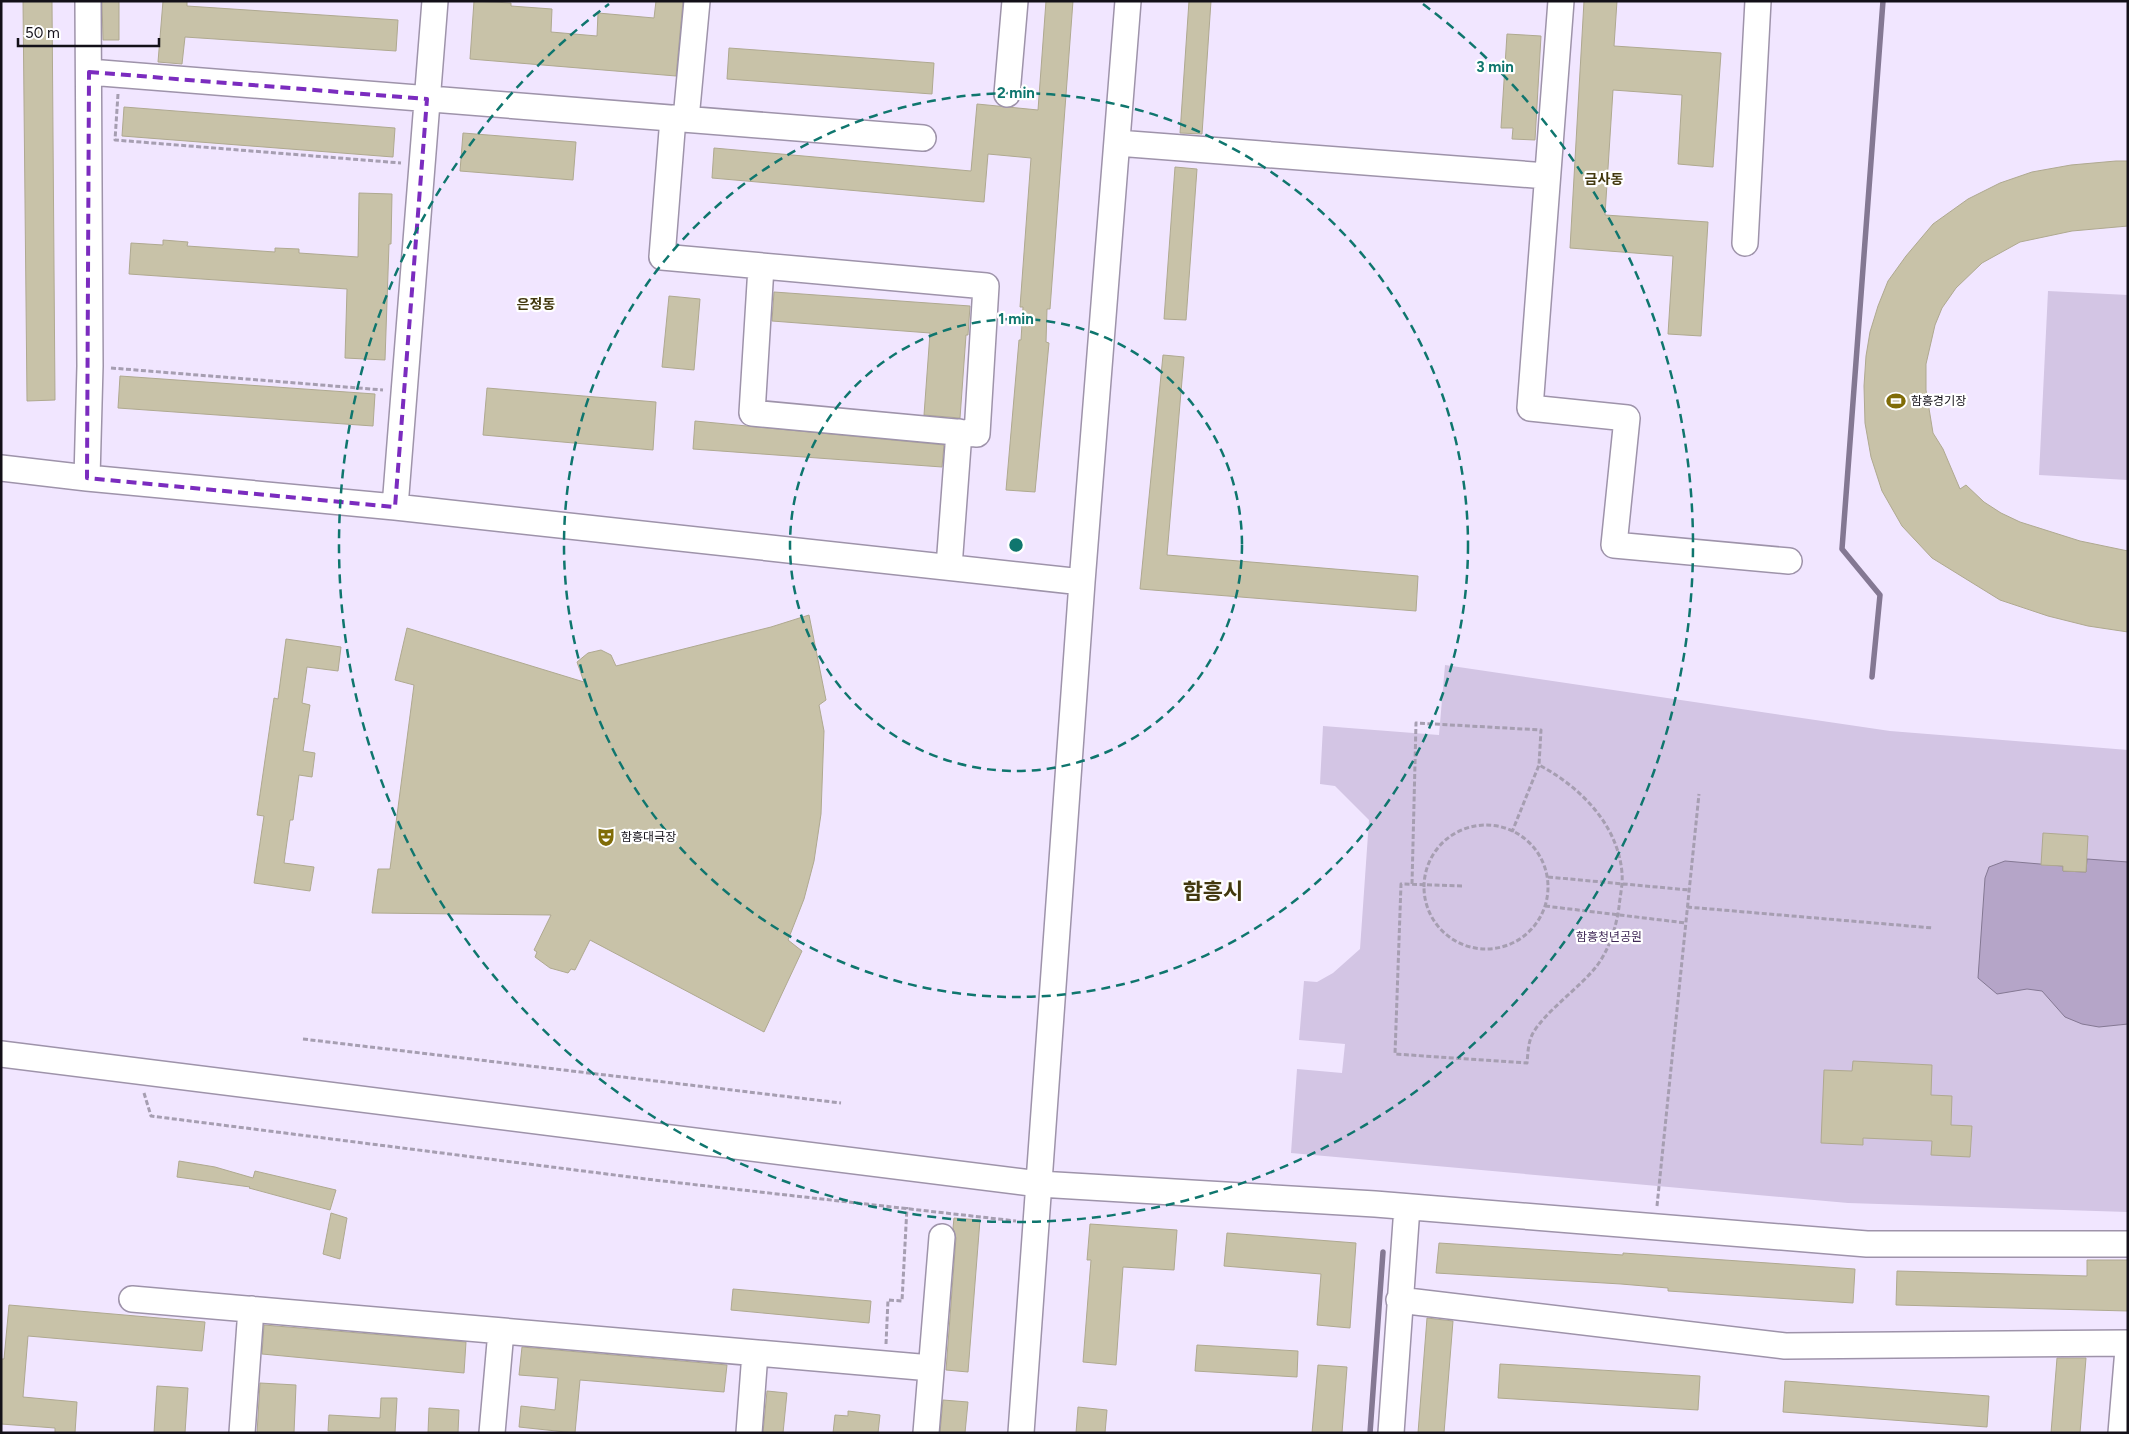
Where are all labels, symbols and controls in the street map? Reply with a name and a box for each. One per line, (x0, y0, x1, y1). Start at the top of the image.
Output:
scale bar (18, 15, 159, 47)
text: 50 m (25, 24, 60, 42)
text: 3 min (1476, 58, 1514, 76)
text: 2 min (997, 84, 1035, 102)
district label: 금사동 (1585, 171, 1623, 188)
district label: 은정동 (517, 296, 555, 313)
text: 1 min (998, 310, 1034, 328)
sports icon: 함흥경기장 (1885, 390, 1907, 412)
place label: 함흥경기장 (1911, 394, 1966, 408)
centre of rings (1007, 536, 1025, 554)
theatre icon: 함흥대극장 (595, 826, 617, 848)
place label: 함흥대극장 (621, 830, 676, 844)
district label: 함흥시 (1183, 878, 1243, 905)
park label: 함흥청년공원 (1576, 930, 1642, 944)

